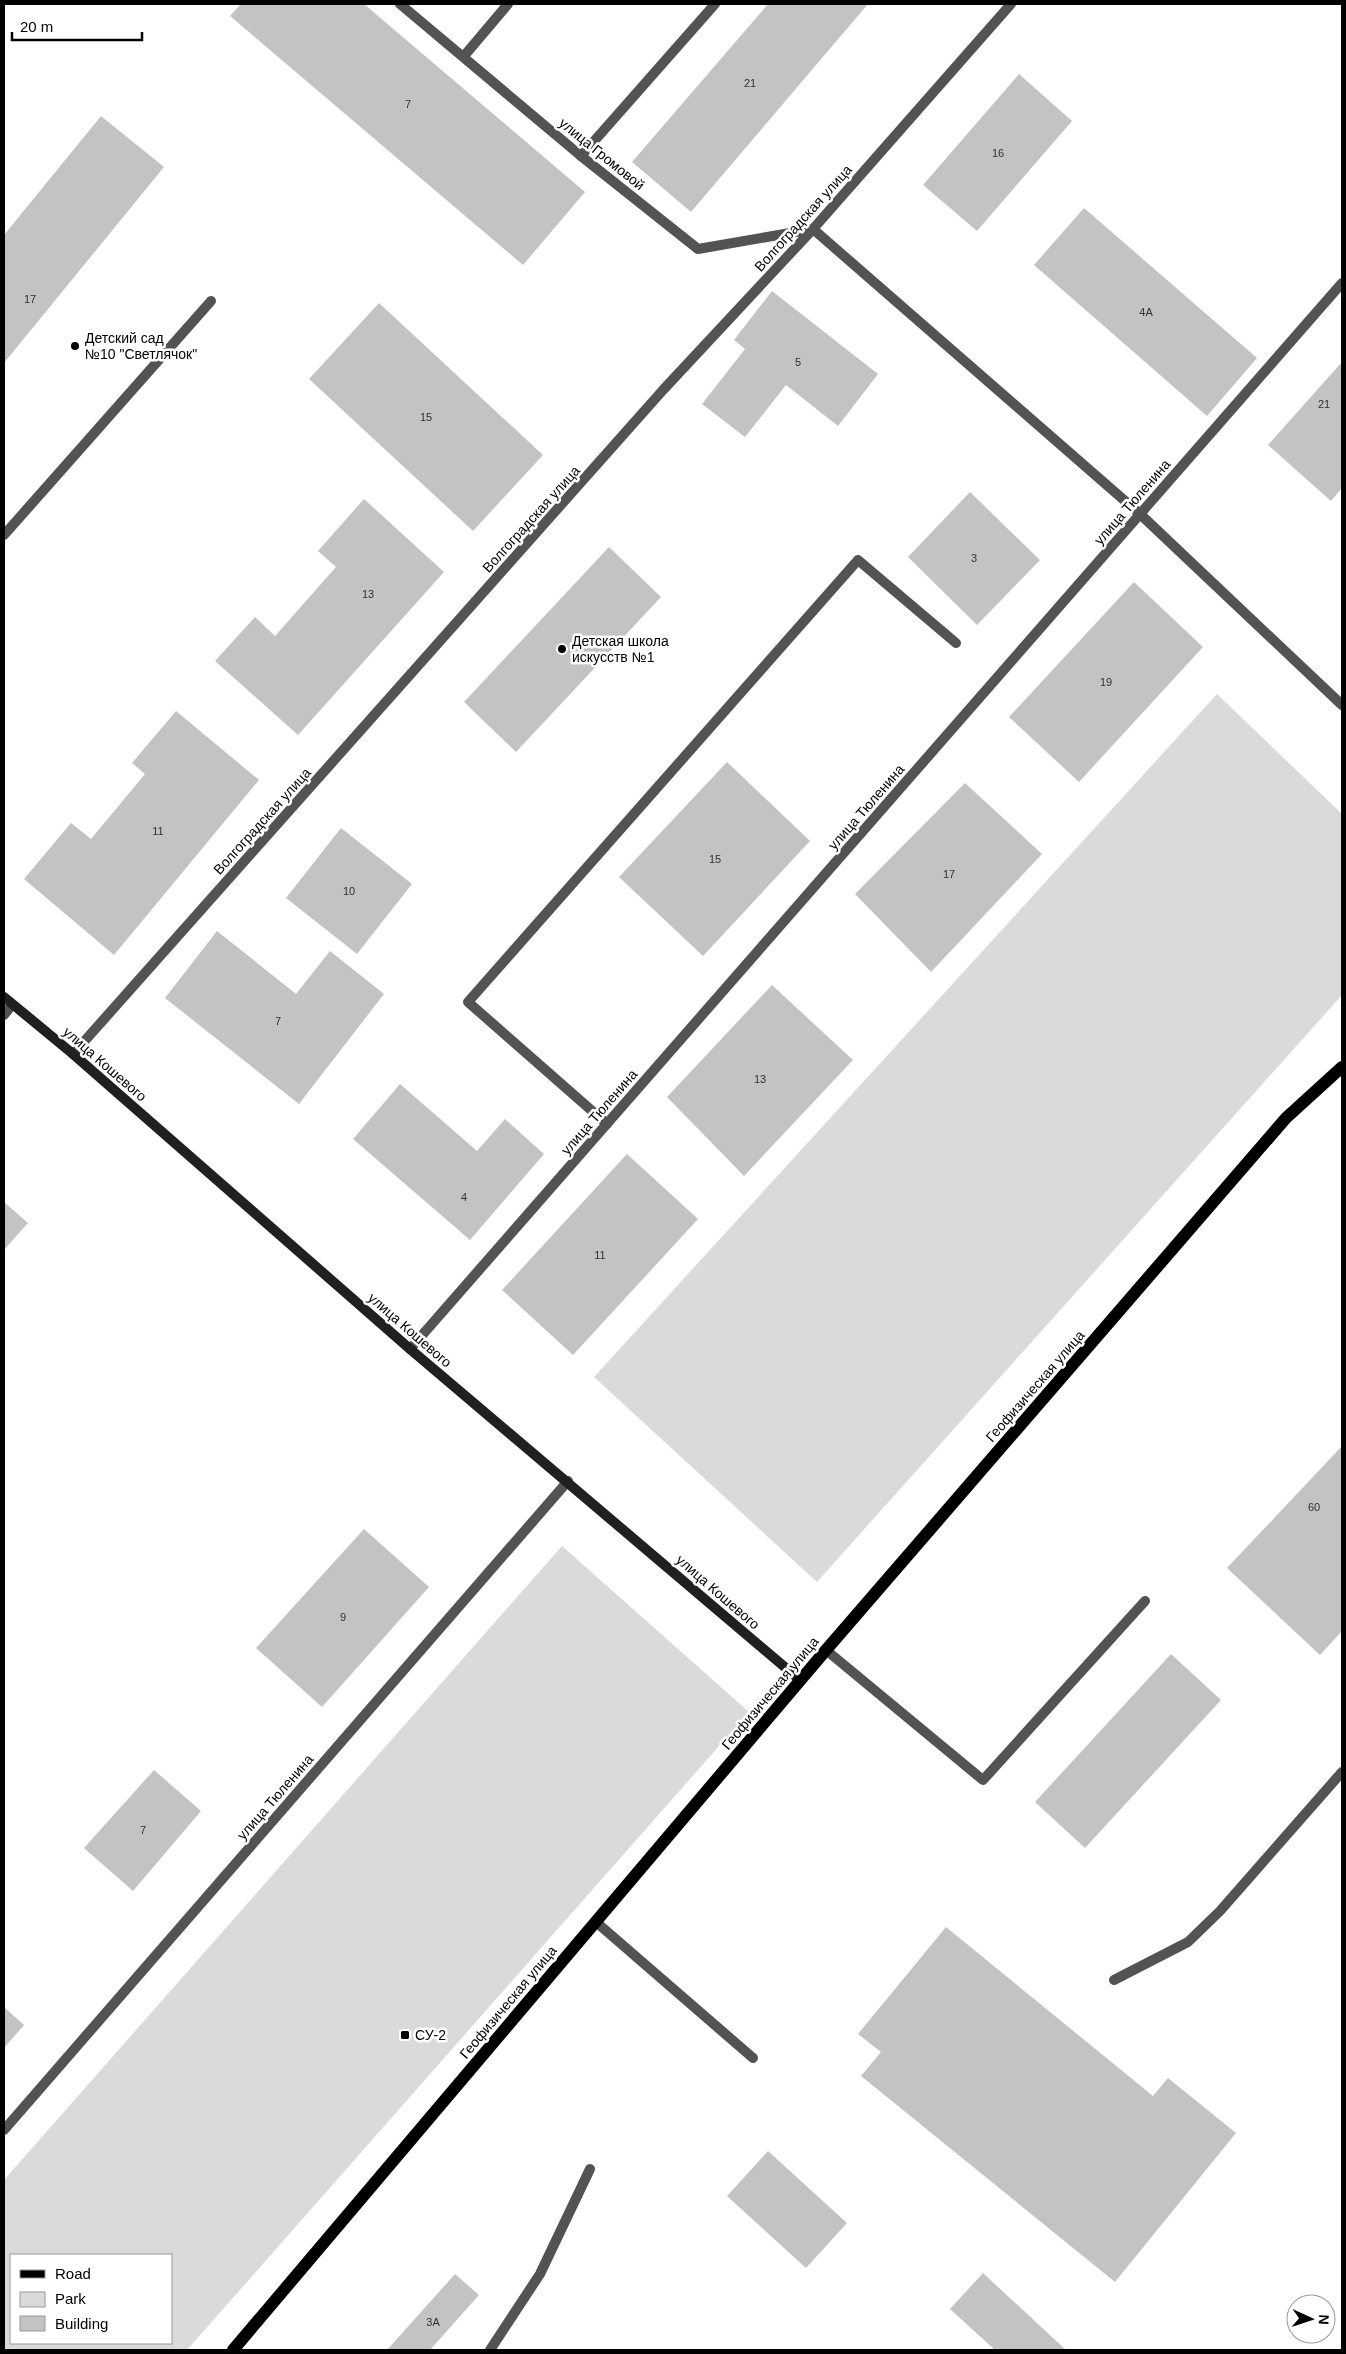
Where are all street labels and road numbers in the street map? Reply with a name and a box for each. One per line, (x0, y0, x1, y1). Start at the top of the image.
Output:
street label: улица Громовой (556, 115, 648, 193)
street label: Волгоградская улица (751, 161, 855, 274)
street label: улица Тюленина (1091, 456, 1173, 548)
street label: Волгоградская улица (479, 462, 583, 575)
street label: улица Тюленина (825, 761, 907, 853)
street label: Волгоградская улица (210, 764, 314, 877)
street label: улица Кошевого (60, 1024, 150, 1105)
street label: улица Тюленина (558, 1066, 640, 1158)
street label: улица Кошевого (365, 1290, 455, 1371)
street label: Геофизическая улица (982, 1327, 1088, 1445)
street label: улица Кошевого (673, 1552, 763, 1633)
street label: Геофизическая улица (718, 1633, 822, 1753)
street label: улица Тюленина (234, 1751, 316, 1843)
street label: Геофизическая улица (456, 1942, 560, 2062)

